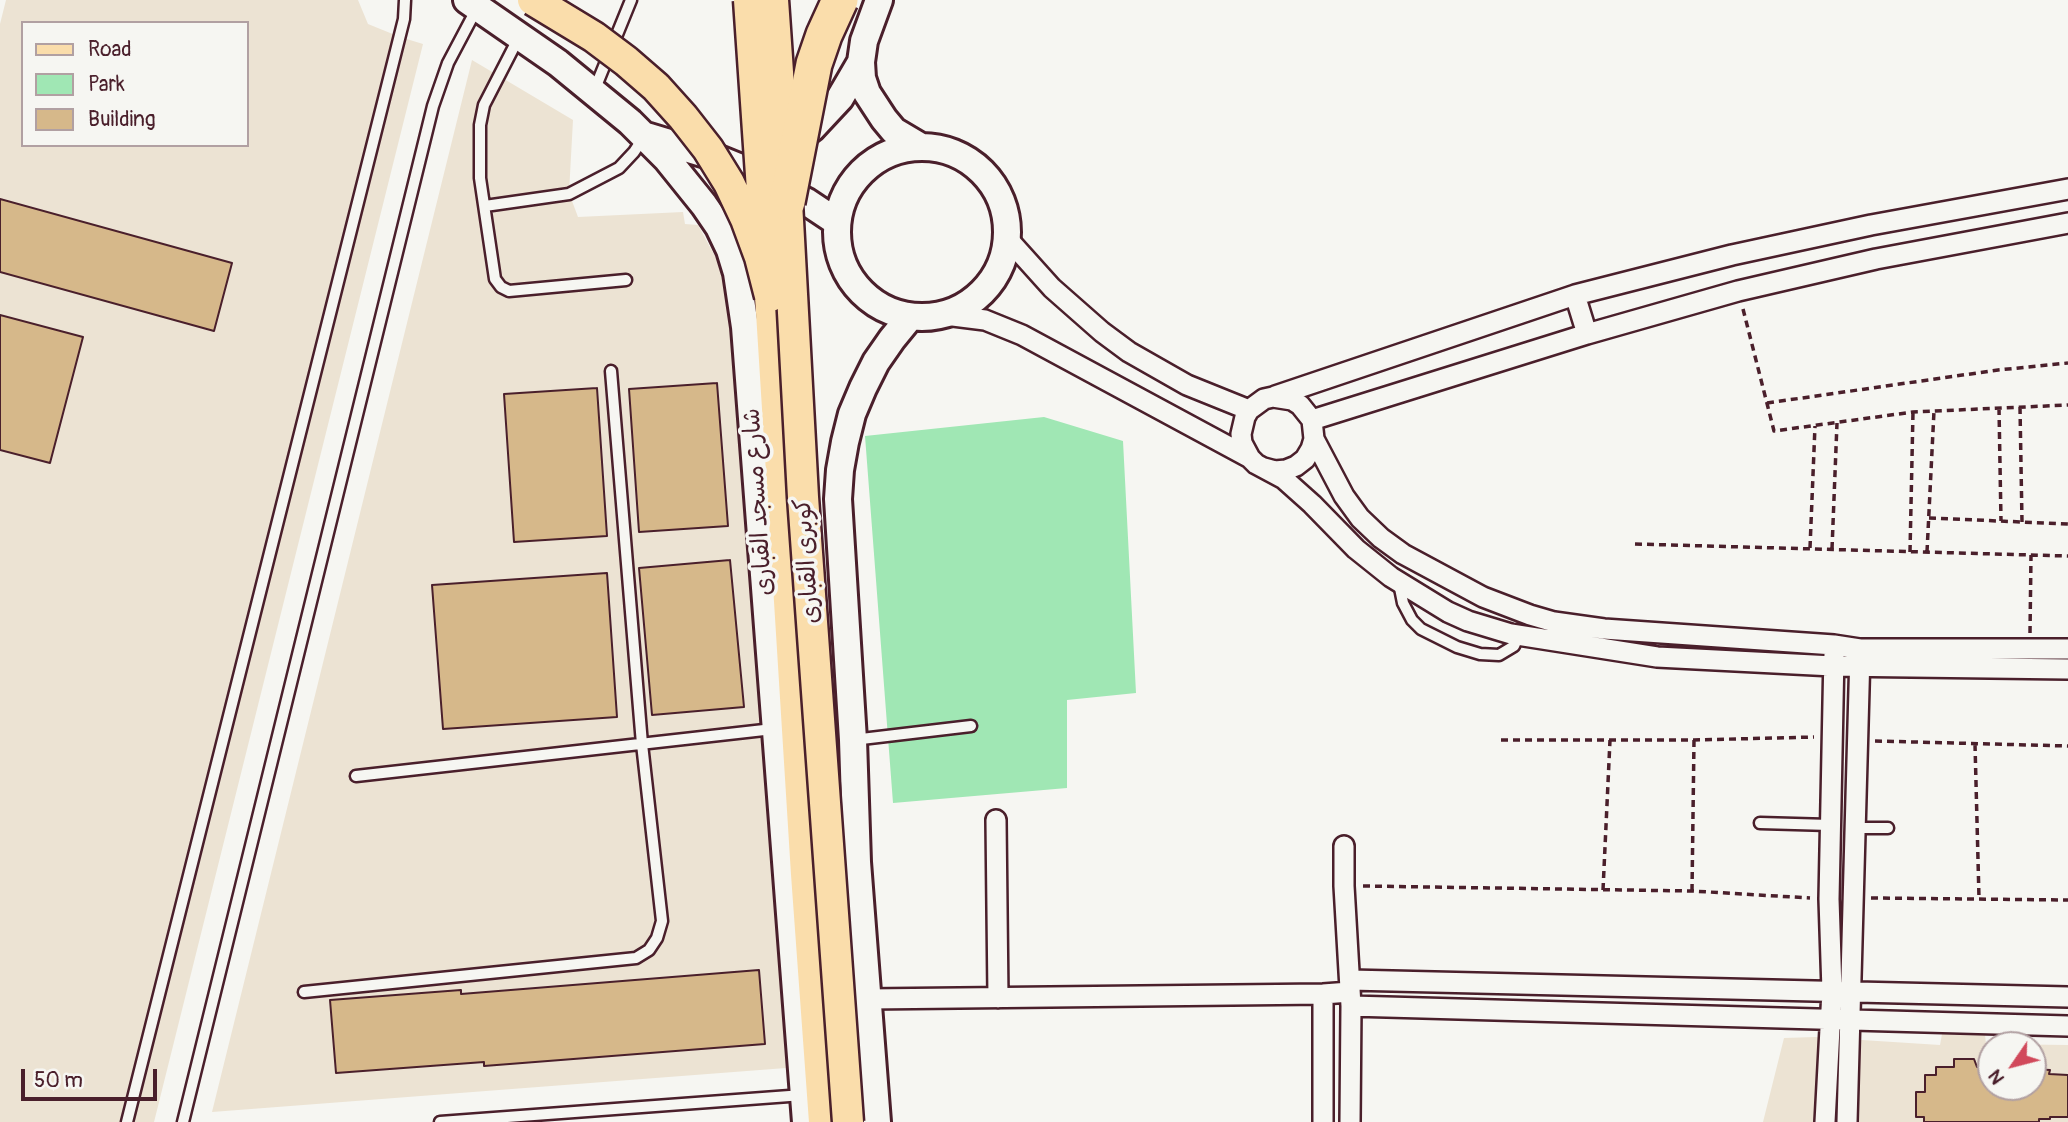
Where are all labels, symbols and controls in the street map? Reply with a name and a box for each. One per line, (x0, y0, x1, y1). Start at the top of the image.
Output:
legend (21, 21, 248, 147)
text: Road (88, 36, 132, 63)
text: Park (88, 71, 125, 98)
text: Building (88, 106, 155, 133)
street label: شارع مسجد القبارى (738, 407, 780, 597)
street label: كوبرى القبارى (789, 497, 827, 625)
north arrow (1977, 1031, 2047, 1101)
scale bar (24, 1056, 161, 1100)
text: N (1983, 1065, 2010, 1089)
text: 50 m (34, 1067, 83, 1094)

